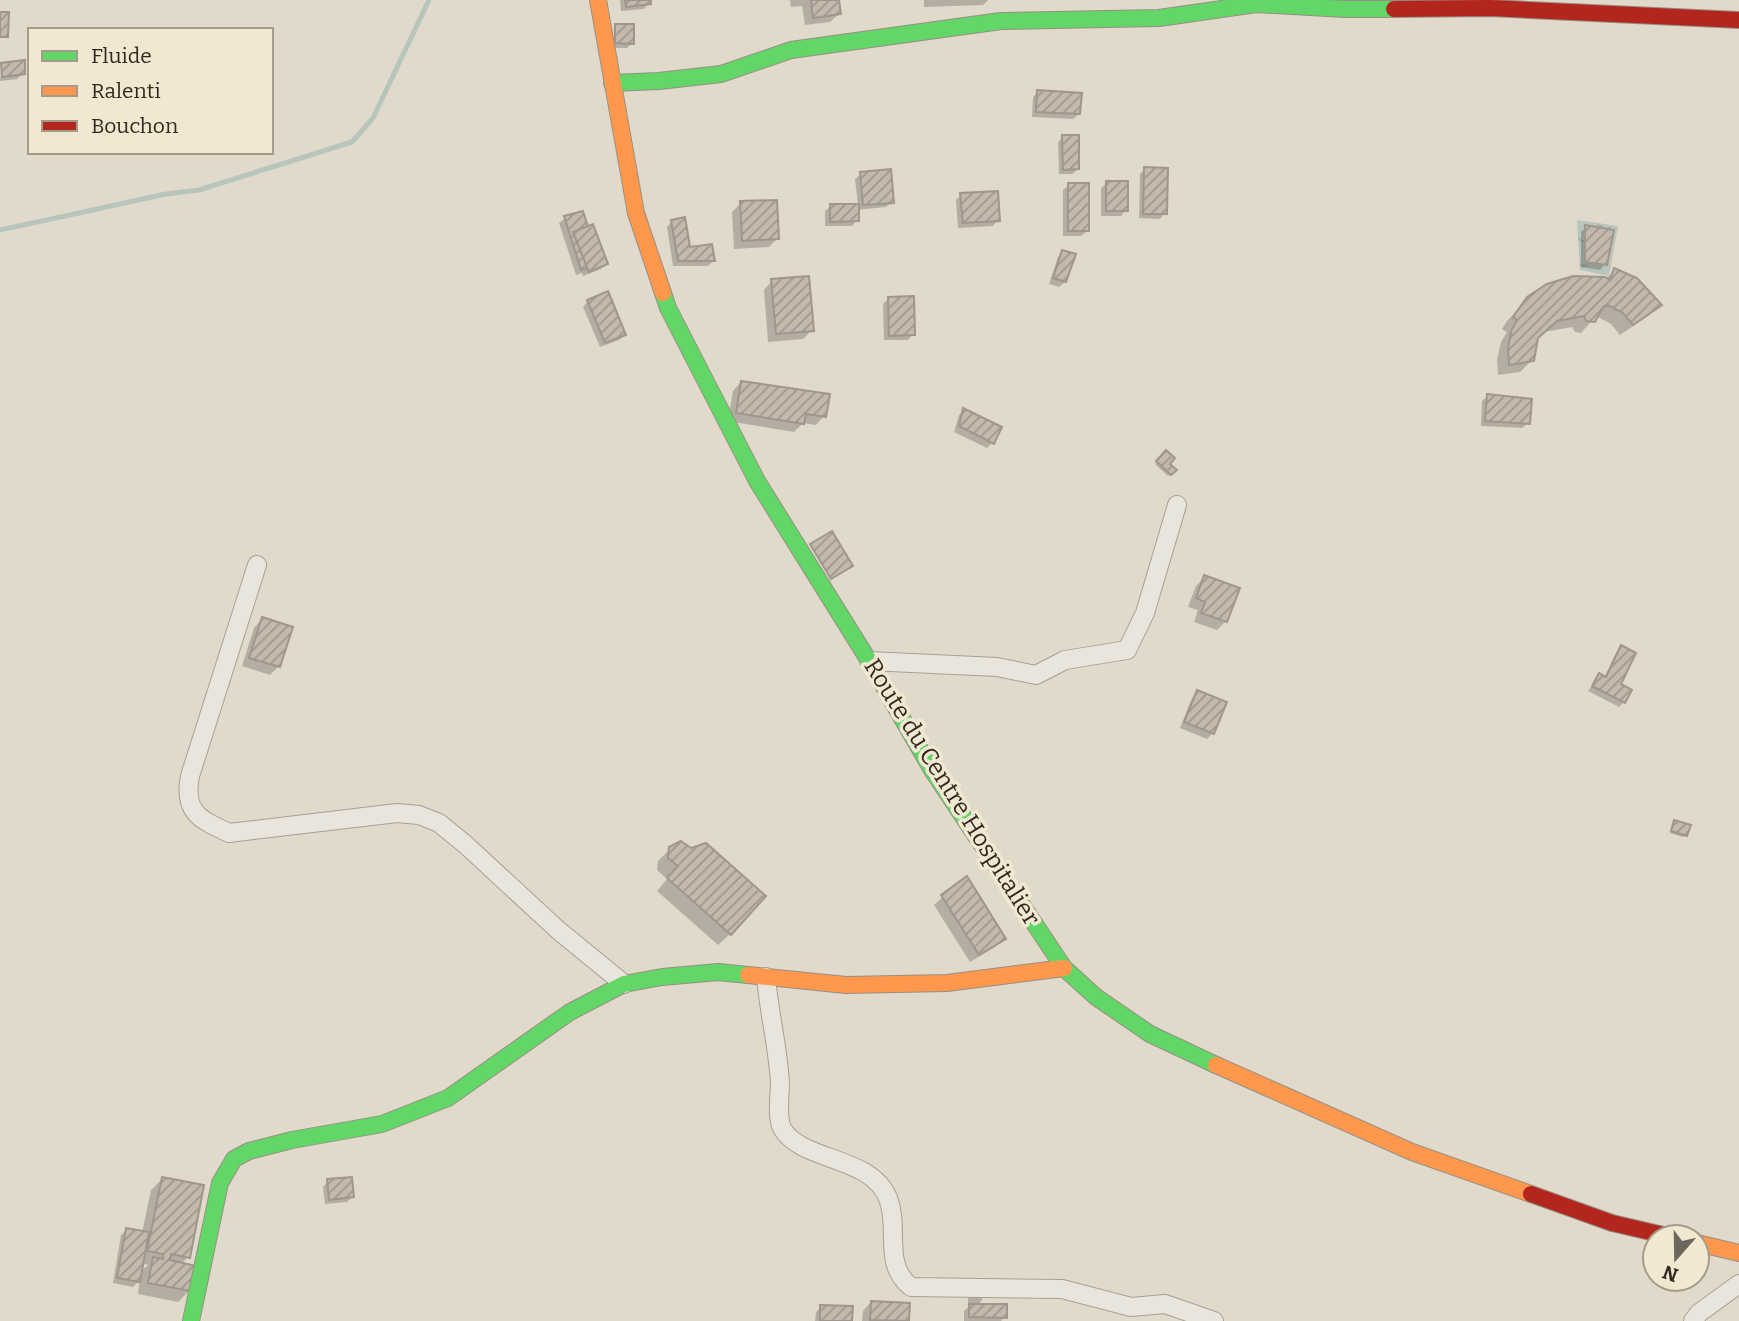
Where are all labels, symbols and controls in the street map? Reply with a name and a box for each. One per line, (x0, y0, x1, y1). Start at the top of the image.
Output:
legend (28, 28, 273, 154)
text: Fluide (91, 43, 152, 69)
text: Ralenti (91, 78, 161, 104)
text: Bouchon (91, 113, 178, 139)
street label: Route du Centre Hospitalier (858, 654, 1046, 931)
north arrow (1641, 1223, 1711, 1293)
text: N (1659, 1260, 1681, 1287)

